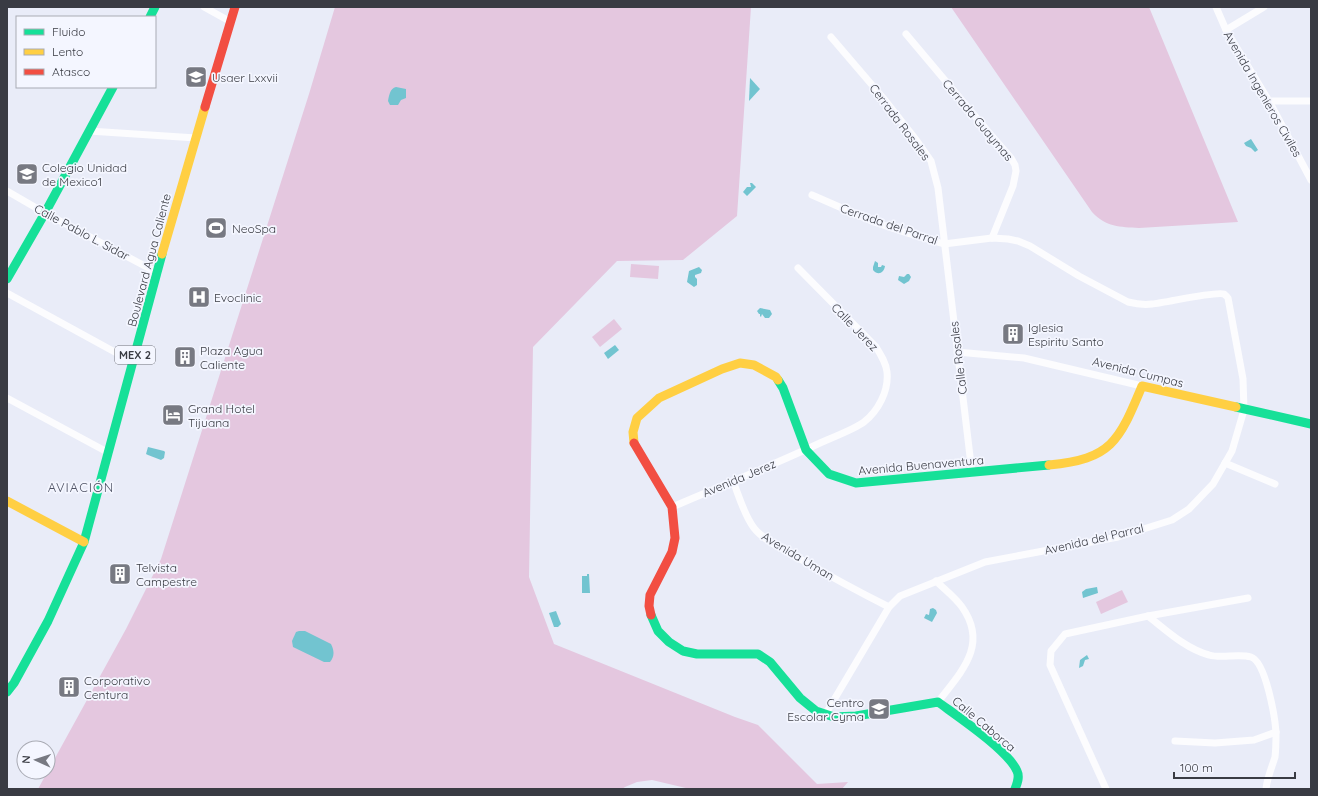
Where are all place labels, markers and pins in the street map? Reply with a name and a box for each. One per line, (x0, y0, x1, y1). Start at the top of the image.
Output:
school or university icon: Usaer Lxxvii (183, 64, 209, 90)
place label: Usaer Lxxvii (212, 70, 278, 85)
place label: Colegio Unidad de Mexico1 (42, 160, 127, 189)
school or university icon: Colegio Unidad de Mexico1 (14, 161, 40, 187)
sports icon: NeoSpa (203, 215, 229, 241)
place label: NeoSpa (232, 221, 276, 236)
hospital icon: Evoclinic (186, 284, 212, 310)
place label: Evoclinic (214, 290, 261, 305)
place label: Iglesia Espiritu Santo (1028, 320, 1104, 349)
building icon: Iglesia Espiritu Santo (1000, 321, 1026, 347)
place label: Plaza Agua Caliente (200, 343, 263, 372)
building icon: Plaza Agua Caliente (172, 344, 198, 370)
place label: Grand Hotel Tijuana (188, 401, 255, 430)
hotel icon: Grand Hotel Tijuana (160, 402, 186, 428)
place label: Telvista Campestre (136, 560, 197, 589)
building icon: Telvista Campestre (107, 561, 133, 587)
place label: Corporativo Centura (84, 673, 150, 702)
building icon: Corporativo Centura (56, 674, 82, 700)
place label: Centro Escolar Cyma (787, 695, 864, 724)
school or university icon: Centro Escolar Cyma (866, 696, 892, 722)

